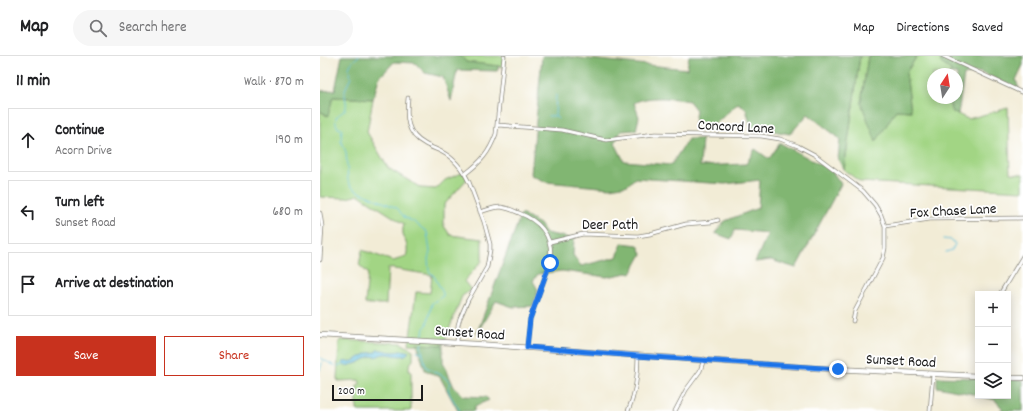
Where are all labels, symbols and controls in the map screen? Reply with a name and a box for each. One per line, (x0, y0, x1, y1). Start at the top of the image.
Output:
search box (73, 10, 353, 46)
text: Map (20, 14, 49, 41)
icon: search (87, 17, 109, 39)
text: Search here (119, 17, 187, 39)
text: Map (853, 18, 875, 38)
text: Directions (897, 18, 950, 38)
text: Saved (972, 18, 1003, 38)
north arrow (927, 68, 963, 104)
text: 11 min (16, 70, 50, 94)
text: Walk · 870 m (244, 73, 304, 92)
street label: Concord Lane (697, 115, 775, 141)
text: Continue (55, 120, 104, 142)
icon: ahead (17, 129, 39, 151)
text: 190 m (275, 131, 303, 150)
text: Acorn Drive (55, 142, 112, 161)
text: Turn left (55, 192, 104, 214)
street label: Fox Chase Lane (909, 199, 997, 225)
icon: left (17, 201, 39, 223)
text: 680 m (272, 203, 303, 222)
text: Sunset Road (55, 214, 116, 233)
street label: Deer Path (582, 215, 638, 237)
route start (541, 254, 559, 272)
icon: arrive (17, 273, 39, 295)
text: Arrive at destination (55, 273, 173, 295)
map controls (975, 291, 1011, 399)
button: + (975, 291, 1011, 327)
street label: Sunset Road (434, 321, 506, 347)
button: − (975, 327, 1011, 363)
button: Save (16, 336, 156, 376)
button: Share (164, 336, 304, 376)
street label: Sunset Road (865, 349, 936, 375)
route end (829, 360, 847, 378)
button: layers (975, 363, 1011, 399)
scale bar (332, 383, 423, 402)
text: 200 m (338, 384, 365, 400)

